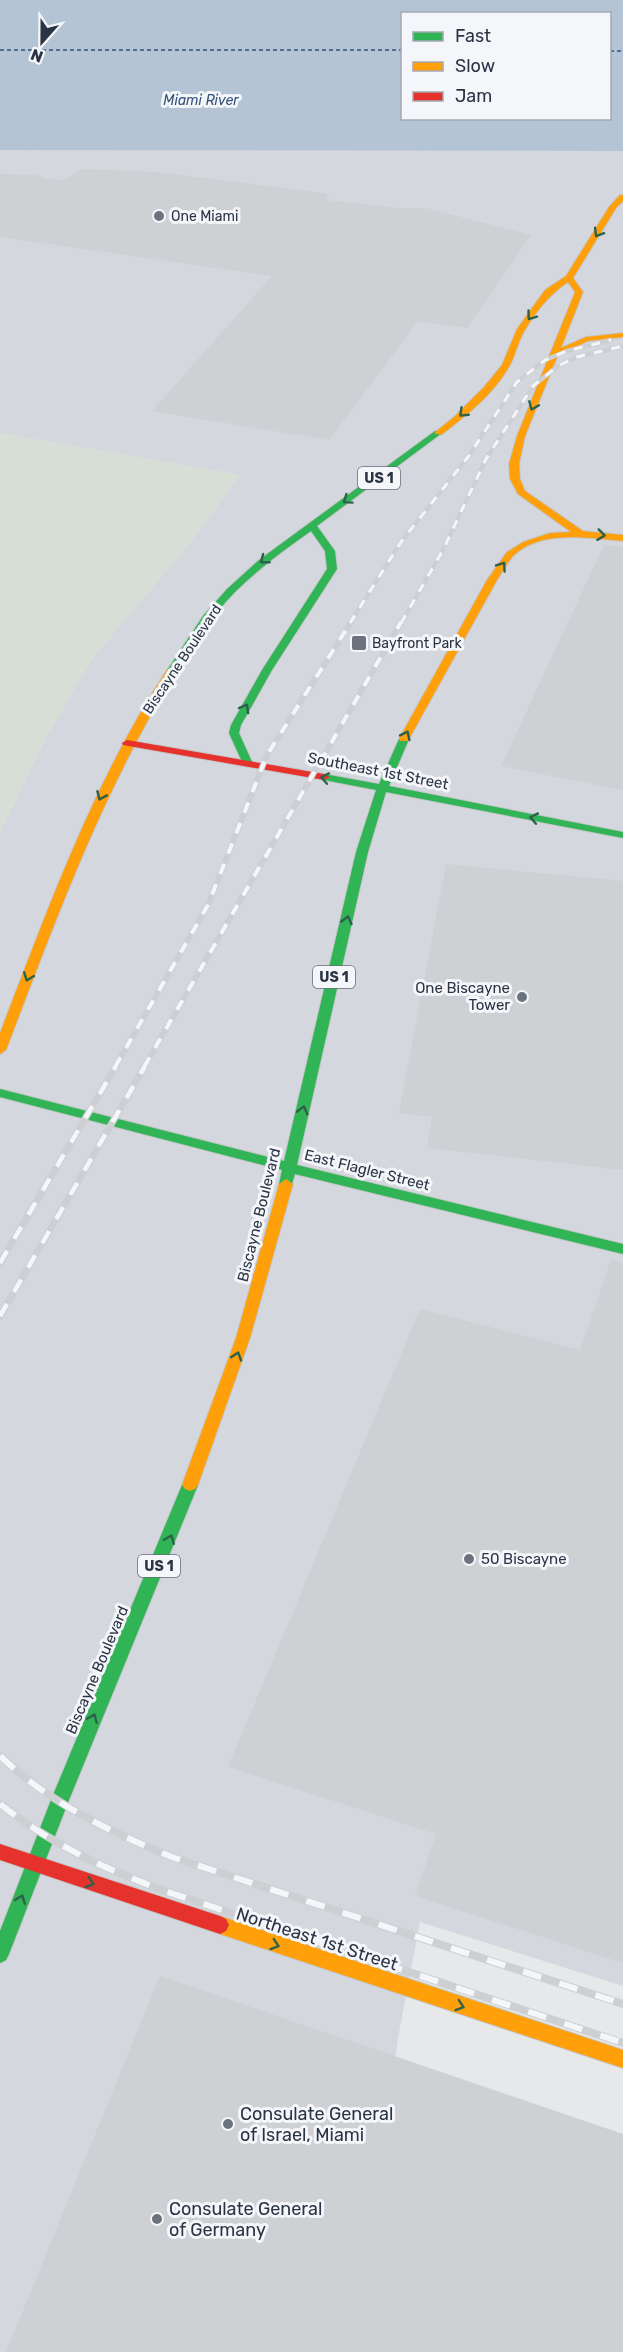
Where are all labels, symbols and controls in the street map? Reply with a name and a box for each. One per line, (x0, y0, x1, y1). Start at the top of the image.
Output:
north arrow (12, 12, 72, 72)
legend (401, 12, 611, 120)
text: Fast (455, 25, 491, 47)
text: N (28, 45, 46, 66)
text: Slow (455, 55, 495, 77)
text: Jam (455, 85, 492, 107)
water label: Miami River (163, 92, 239, 109)
place label: One Miami (171, 208, 238, 225)
marker: One Miami (152, 209, 166, 223)
one-way arrow (594, 227, 605, 237)
one-way arrow (527, 310, 538, 321)
one-way arrow (528, 400, 540, 411)
one-way arrow (459, 406, 470, 417)
road number: US 1 (358, 467, 400, 489)
one-way arrow (343, 493, 354, 504)
one-way arrow (597, 528, 606, 541)
one-way arrow (260, 553, 271, 564)
one-way arrow (495, 561, 506, 572)
street label: Biscayne Boulevard (140, 601, 225, 717)
marker: Bayfront Park (350, 634, 368, 652)
place label: Bayfront Park (372, 635, 462, 652)
one-way arrow (238, 704, 249, 715)
one-way arrow (399, 731, 410, 742)
street label: Southeast 1st Street (306, 749, 450, 793)
one-way arrow (320, 772, 330, 785)
one-way arrow (97, 790, 109, 801)
one-way arrow (530, 812, 540, 825)
one-way arrow (340, 915, 353, 925)
road number: US 1 (313, 966, 355, 988)
one-way arrow (23, 971, 36, 982)
place label: One Biscayne Tower (415, 979, 510, 1014)
marker: One Biscayne Tower (515, 990, 529, 1004)
one-way arrow (295, 1105, 308, 1115)
street label: Biscayne Boulevard (234, 1146, 284, 1284)
street label: East Flagler Street (302, 1146, 432, 1194)
one-way arrow (229, 1351, 242, 1362)
one-way arrow (162, 1534, 175, 1545)
place label: 50 Biscayne (481, 1550, 567, 1568)
marker: 50 Biscayne (462, 1552, 476, 1566)
road number: US 1 (138, 1555, 180, 1577)
street label: Biscayne Boulevard (62, 1603, 132, 1737)
one-way arrow (86, 1714, 98, 1725)
one-way arrow (84, 1876, 95, 1888)
one-way arrow (14, 1895, 26, 1906)
street label: Northeast 1st Street (233, 1902, 401, 1976)
one-way arrow (269, 1937, 280, 1950)
one-way arrow (454, 1998, 465, 2011)
place label: Consulate General of Israel, Miami (240, 2103, 393, 2146)
marker: Consulate General of Israel, Miami (221, 2117, 235, 2131)
place label: Consulate General of Germany (169, 2198, 322, 2241)
marker: Consulate General of Germany (150, 2212, 164, 2226)

